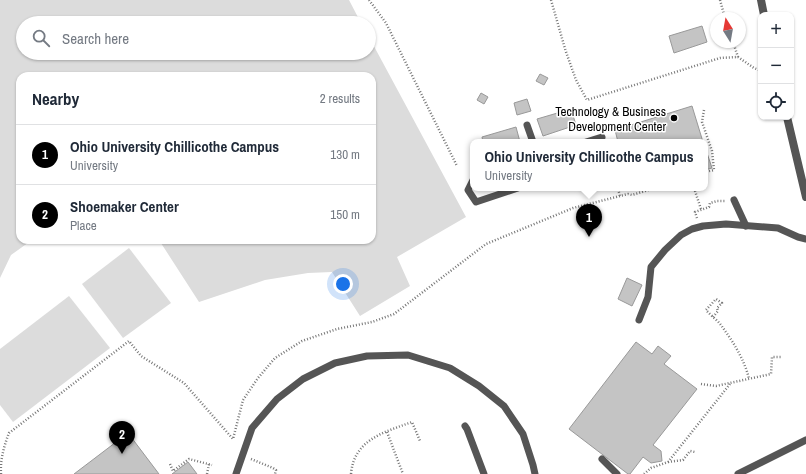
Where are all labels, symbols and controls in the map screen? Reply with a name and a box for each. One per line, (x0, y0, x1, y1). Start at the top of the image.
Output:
north arrow (710, 12, 746, 48)
map controls (758, 12, 794, 120)
button: + (758, 12, 794, 48)
search box (16, 16, 376, 60)
icon: search (30, 27, 52, 49)
text: Search here (62, 28, 129, 49)
button: − (758, 48, 794, 84)
button: locate (758, 84, 794, 120)
text: Nearby (32, 87, 79, 110)
text: 2 results (320, 90, 360, 107)
place label: Technology & Business Development Center (555, 103, 666, 135)
marker: Technology & Business Development Center (669, 113, 679, 123)
text: Ohio University Chillicothe Campus (70, 136, 279, 157)
popup (470, 139, 708, 191)
text: 1 (42, 146, 48, 163)
text: 130 m (330, 146, 360, 163)
text: Ohio University Chillicothe Campus (484, 146, 694, 167)
text: University (70, 157, 118, 174)
text: University (484, 167, 532, 184)
text: Shoemaker Center (70, 196, 179, 217)
pin: 1 (576, 204, 602, 237)
text: 2 (42, 206, 48, 223)
text: 150 m (330, 206, 360, 223)
text: Place (70, 217, 97, 234)
your location (333, 274, 353, 294)
pin: 2 (109, 421, 135, 454)

